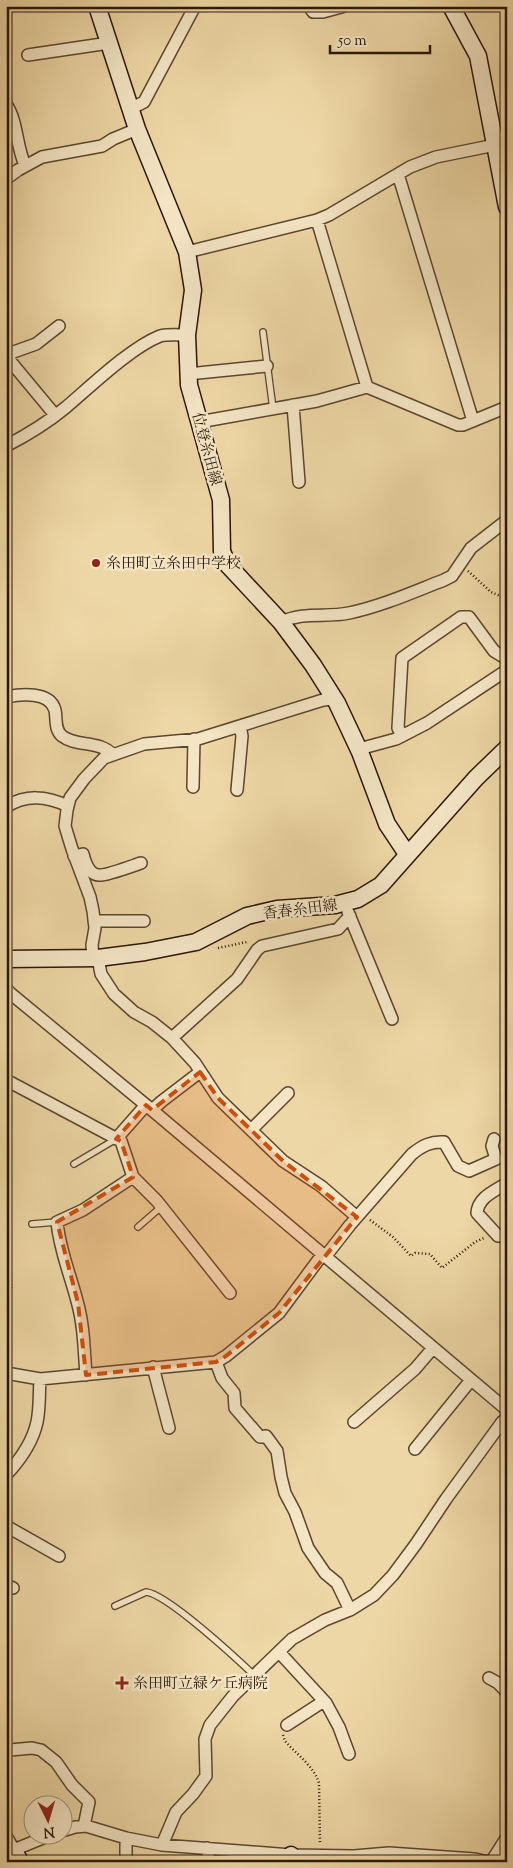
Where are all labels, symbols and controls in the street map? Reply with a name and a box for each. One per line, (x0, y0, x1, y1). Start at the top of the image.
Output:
scale bar (330, 22, 430, 54)
text: 50 m (337, 31, 367, 52)
street label: 位登糸田線 (186, 410, 225, 488)
place label: 糸田町立糸田中学校 (106, 554, 241, 575)
marker: 糸田町立糸田中学校 (90, 557, 102, 569)
street label: 香春糸田線 (262, 895, 339, 925)
place label: 糸田町立緑ケ丘病院 (133, 1674, 268, 1695)
marker: 糸田町立緑ケ丘病院 (115, 1676, 129, 1690)
north arrow (22, 1796, 72, 1846)
text: N (43, 1821, 55, 1841)

